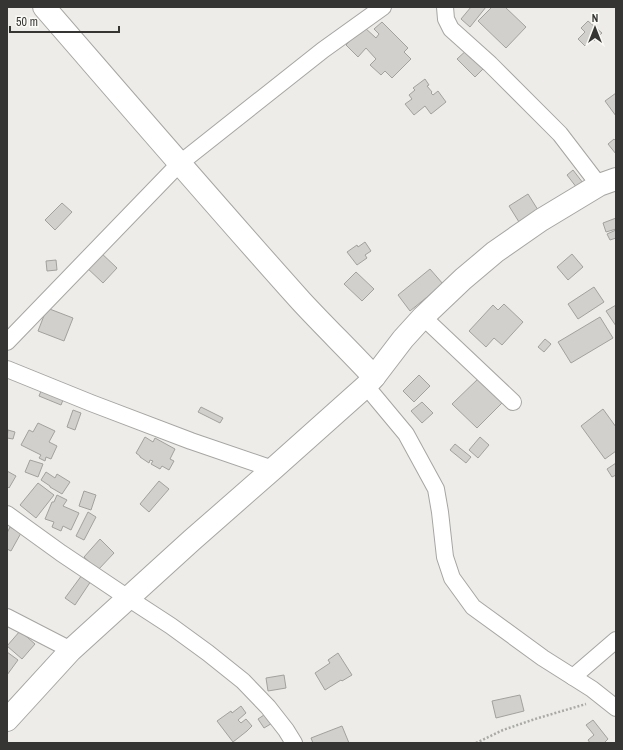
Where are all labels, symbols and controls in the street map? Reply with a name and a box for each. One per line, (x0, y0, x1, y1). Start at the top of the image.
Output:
scale bar (10, 8, 119, 34)
north arrow (575, 8, 615, 48)
text: N (592, 11, 598, 25)
text: 50 m (16, 14, 38, 30)

